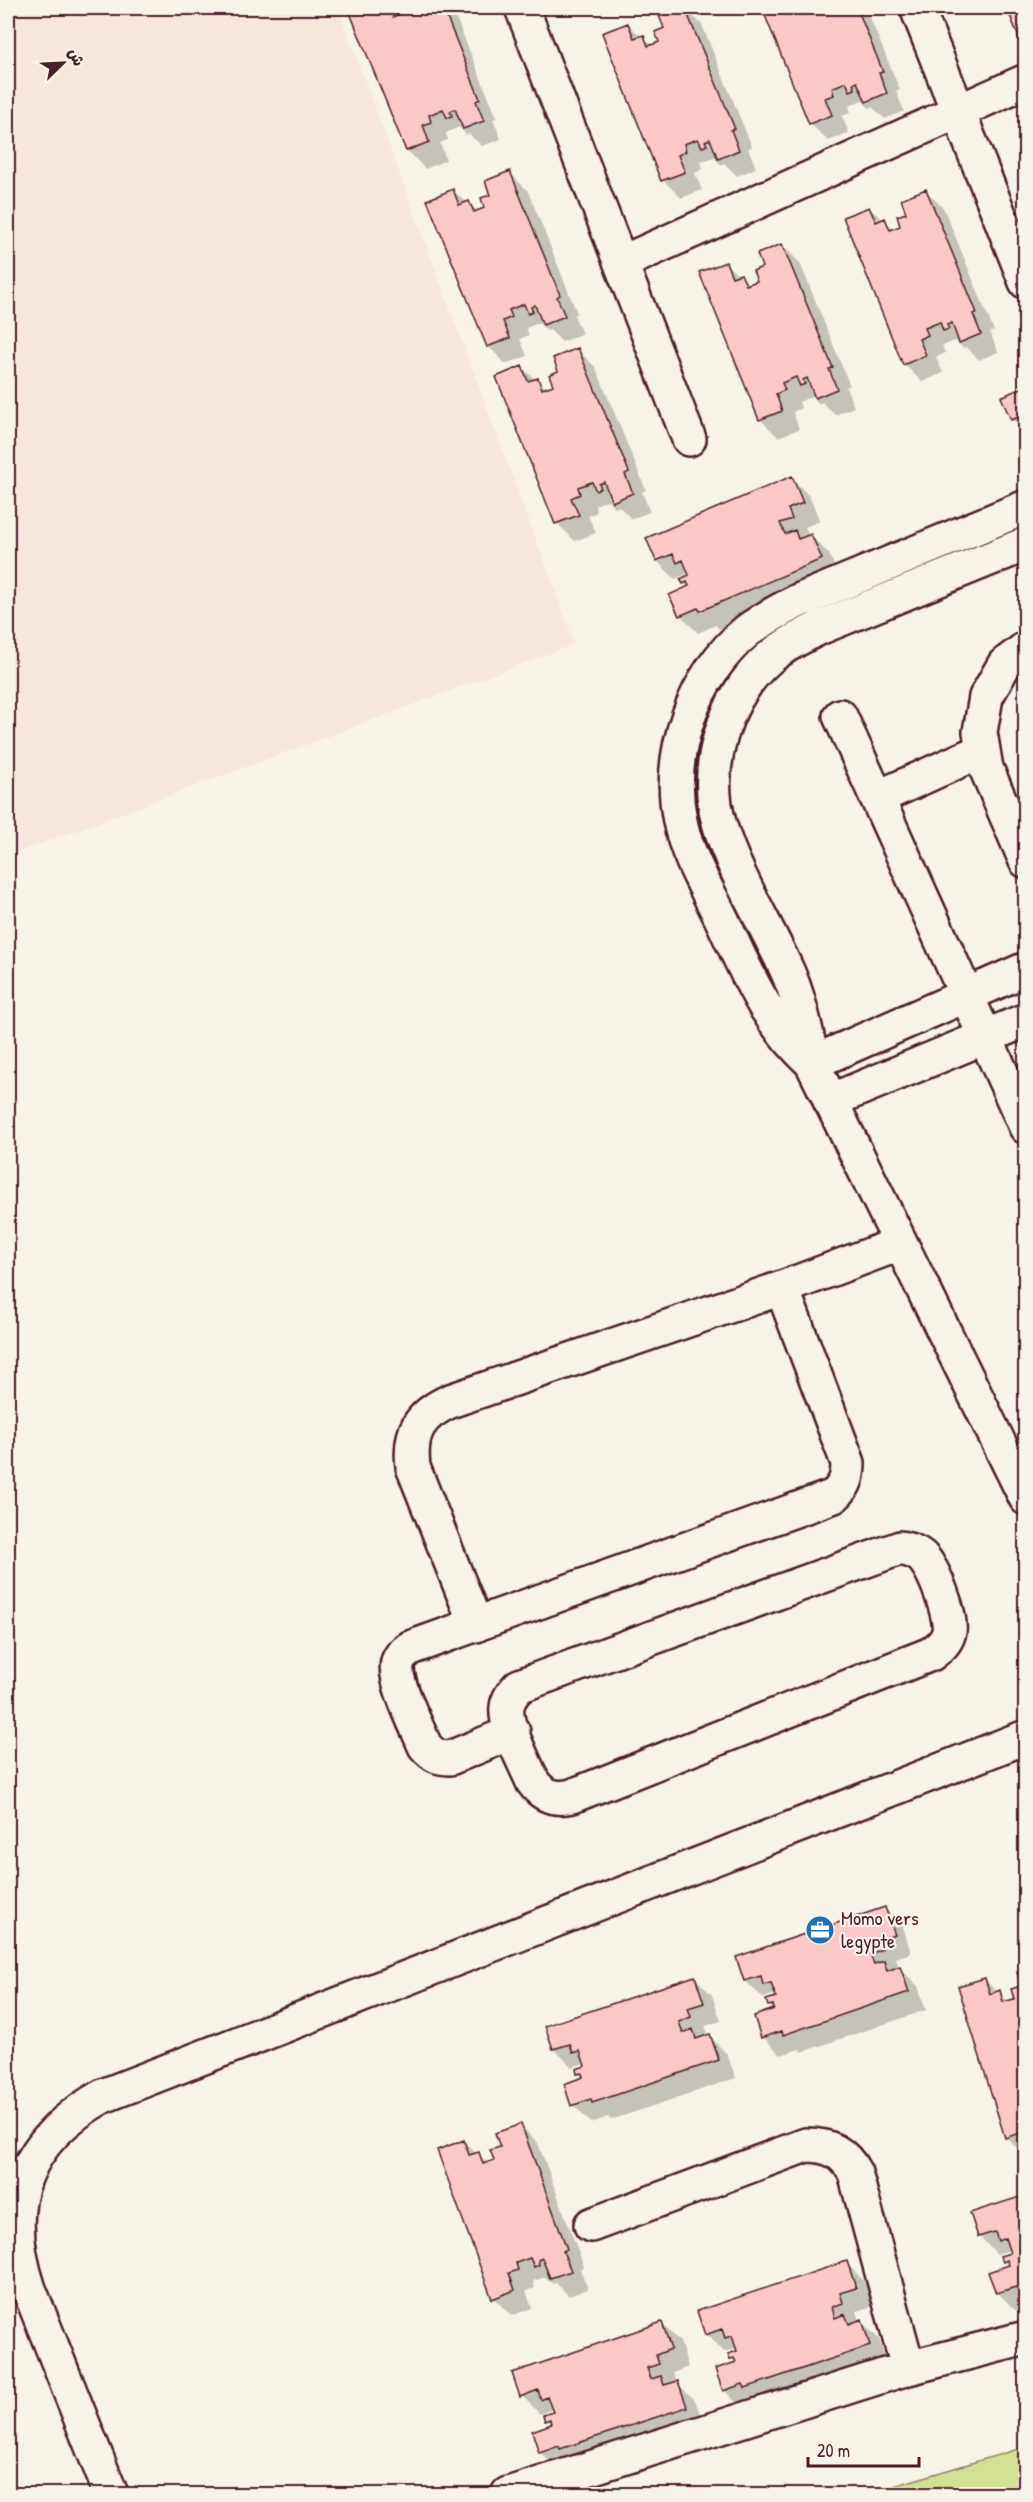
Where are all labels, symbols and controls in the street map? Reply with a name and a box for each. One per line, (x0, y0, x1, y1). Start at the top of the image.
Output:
north arrow (33, 33, 93, 93)
text: ش (63, 44, 90, 69)
place label: Momo vers legypte (841, 1904, 919, 1954)
office icon: Momo vers legypte (804, 1914, 836, 1946)
scale bar (808, 2430, 919, 2468)
text: 20 m (817, 2438, 850, 2463)

